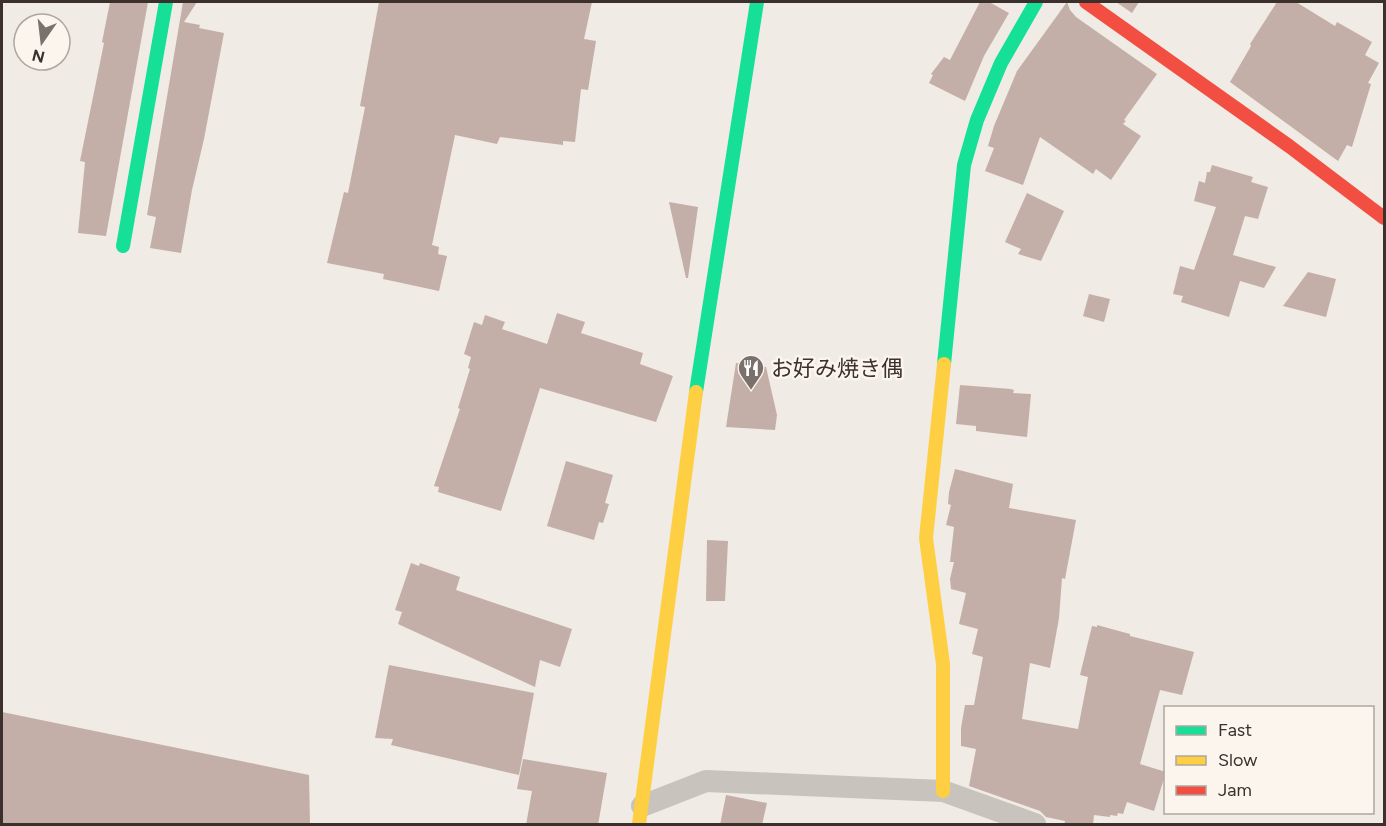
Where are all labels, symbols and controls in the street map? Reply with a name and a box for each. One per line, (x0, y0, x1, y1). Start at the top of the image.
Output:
north arrow (12, 12, 72, 72)
text: N (30, 45, 47, 67)
restaurant icon: お好み焼き偶 (736, 353, 766, 391)
place label: お好み焼き偶 (771, 355, 903, 382)
legend (1164, 706, 1374, 814)
text: Fast (1218, 719, 1252, 741)
text: Slow (1218, 749, 1257, 771)
text: Jam (1218, 779, 1252, 801)

